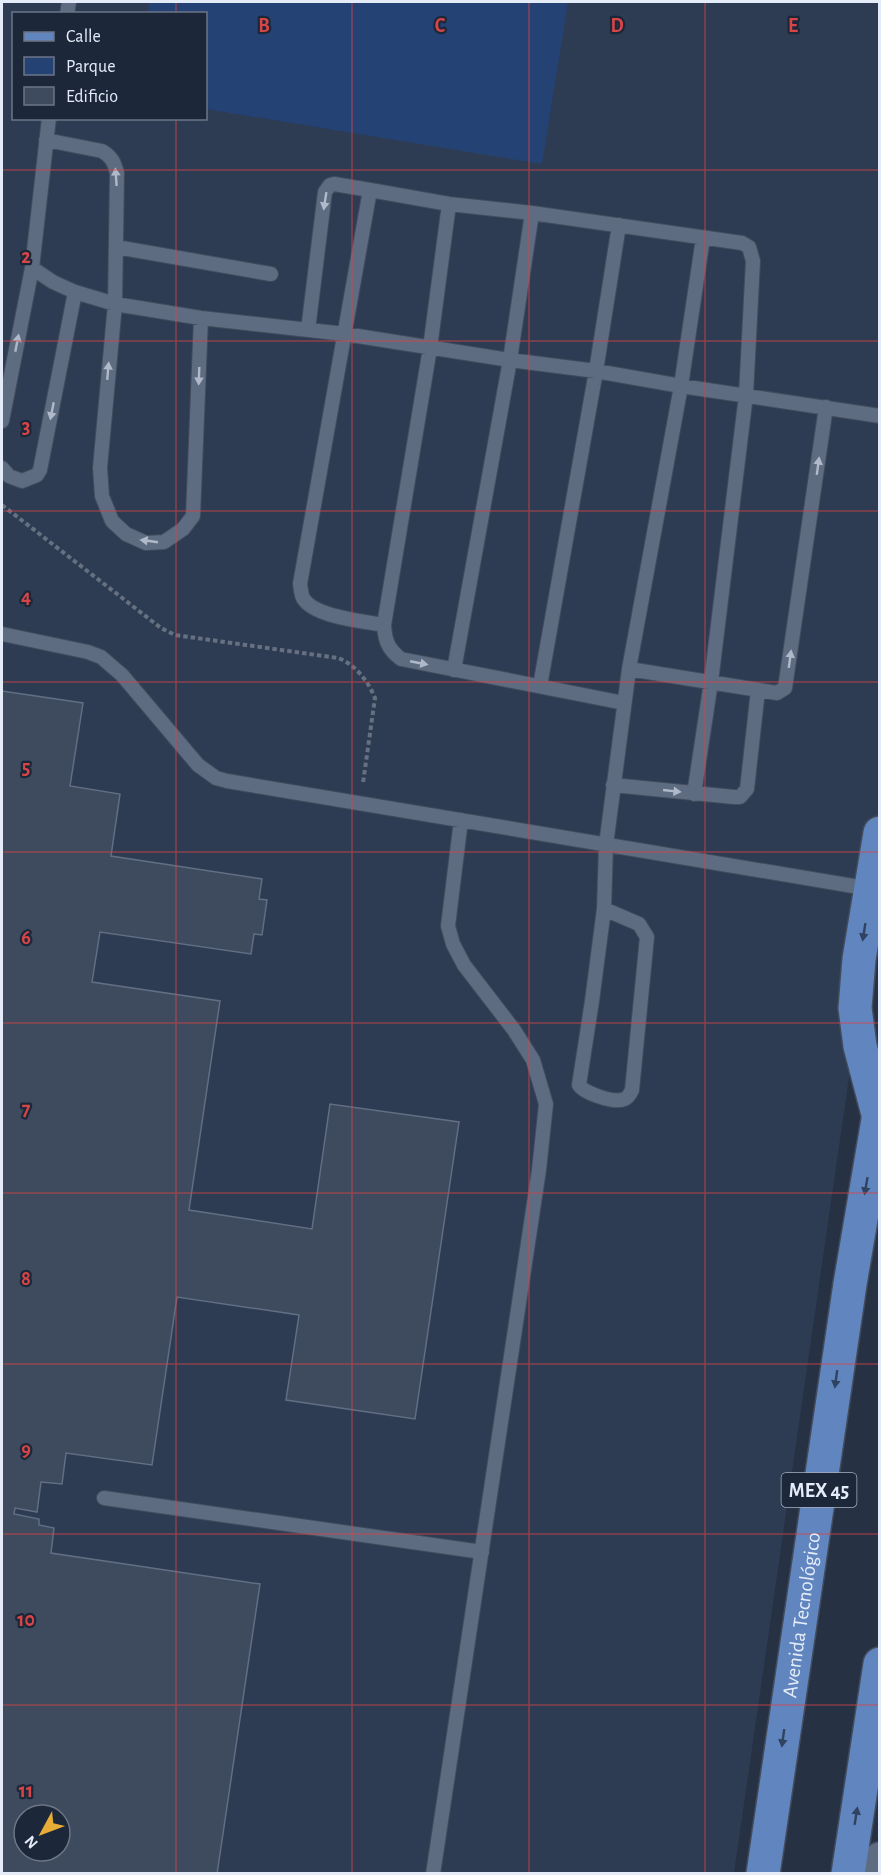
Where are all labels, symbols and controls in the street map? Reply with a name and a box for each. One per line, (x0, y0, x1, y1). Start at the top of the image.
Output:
legend (12, 12, 207, 120)
text: B (258, 16, 270, 36)
text: C (435, 16, 446, 36)
text: D (610, 16, 624, 36)
text: E (788, 16, 798, 36)
text: Calle (66, 28, 101, 46)
text: Parque (66, 58, 115, 76)
text: Edificio (66, 88, 118, 106)
one-way arrow (112, 167, 121, 186)
one-way arrow (320, 192, 329, 211)
text: 2 (21, 247, 31, 267)
one-way arrow (13, 334, 22, 353)
one-way arrow (103, 362, 113, 381)
one-way arrow (194, 367, 204, 386)
one-way arrow (47, 402, 56, 421)
text: 3 (22, 417, 30, 437)
one-way arrow (813, 456, 822, 475)
one-way arrow (139, 536, 158, 545)
text: 4 (21, 587, 31, 607)
one-way arrow (786, 649, 795, 668)
one-way arrow (409, 658, 428, 668)
text: 5 (22, 758, 30, 778)
one-way arrow (662, 787, 681, 796)
one-way arrow (859, 923, 868, 942)
text: 6 (21, 928, 31, 948)
text: 7 (22, 1099, 31, 1119)
one-way arrow (862, 1177, 871, 1196)
text: 8 (21, 1269, 31, 1289)
one-way arrow (831, 1369, 840, 1388)
text: 9 (21, 1440, 31, 1460)
road number: MEX 45 (782, 1473, 856, 1507)
street label: Avenida Tecnológico (779, 1531, 824, 1699)
text: 10 (17, 1610, 35, 1630)
one-way arrow (778, 1728, 787, 1747)
text: 11 (19, 1781, 33, 1801)
north arrow (12, 1803, 72, 1863)
one-way arrow (852, 1806, 861, 1825)
text: N (22, 1833, 41, 1852)

